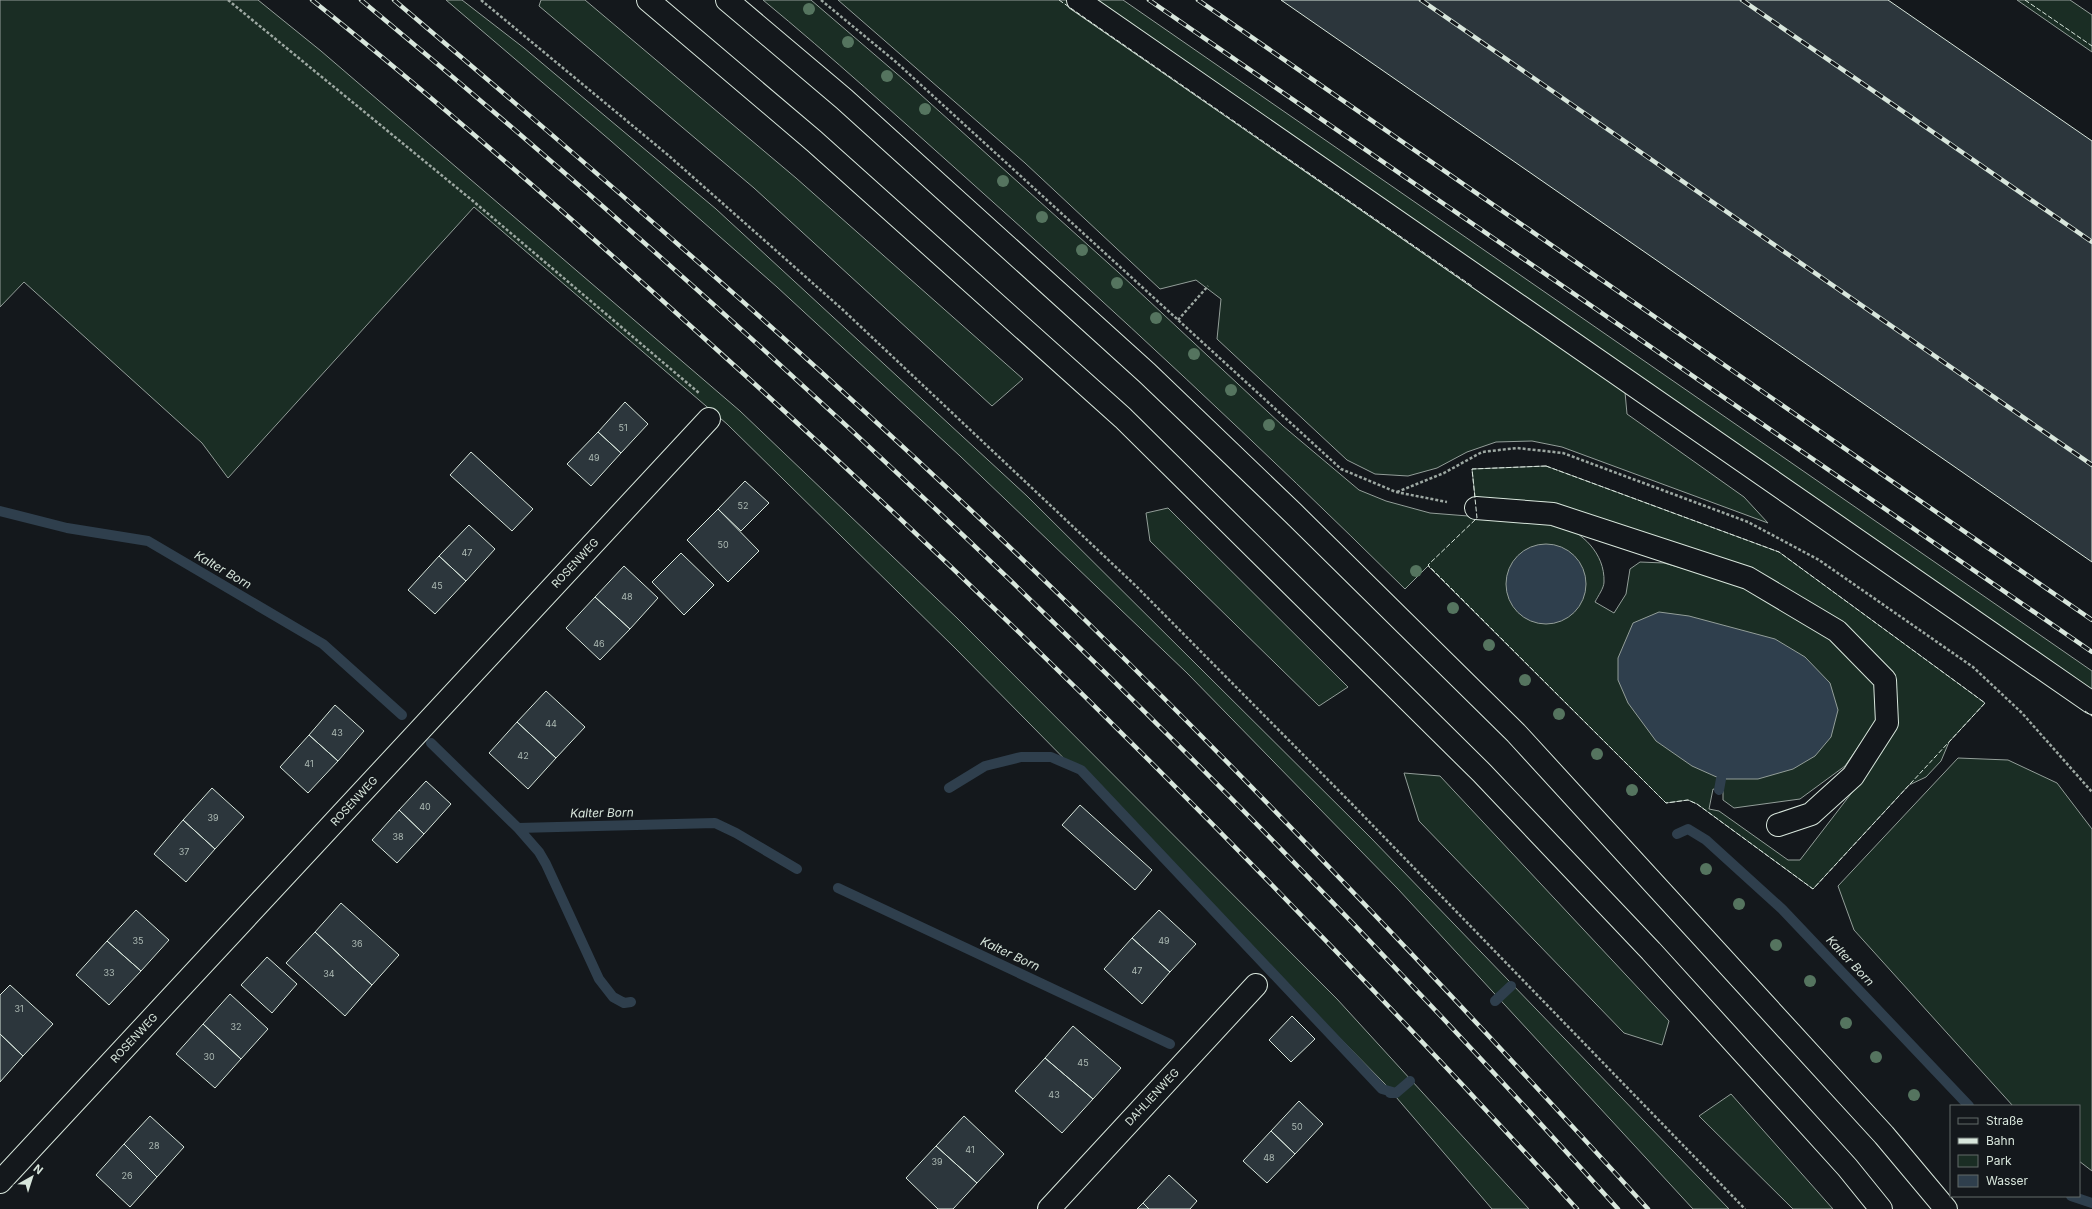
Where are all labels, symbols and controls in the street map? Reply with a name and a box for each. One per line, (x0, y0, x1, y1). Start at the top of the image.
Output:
house number: 51 (618, 422, 628, 433)
house number: 49 (588, 452, 600, 463)
house number: 52 (738, 500, 748, 511)
street label: ROSENWEG (548, 535, 602, 591)
house number: 50 (717, 539, 729, 550)
water label: Kalter Born (192, 547, 255, 592)
house number: 47 (462, 547, 472, 558)
house number: 45 (431, 580, 443, 591)
house number: 48 (621, 591, 633, 602)
house number: 46 (593, 638, 605, 649)
house number: 44 (545, 718, 557, 729)
house number: 43 (331, 727, 343, 738)
house number: 42 (517, 750, 529, 761)
house number: 41 (304, 758, 314, 769)
street label: ROSENWEG (327, 773, 381, 829)
house number: 40 (419, 801, 431, 812)
water label: Kalter Born (570, 804, 634, 821)
house number: 39 (207, 812, 219, 823)
house number: 38 (392, 831, 404, 842)
house number: 37 (179, 846, 189, 857)
water label: Kalter Born (1823, 932, 1878, 989)
water label: Kalter Born (978, 933, 1042, 974)
house number: 35 (132, 935, 144, 946)
house number: 49 (1158, 935, 1170, 946)
house number: 36 (351, 938, 363, 949)
house number: 47 (1132, 965, 1142, 976)
house number: 33 (103, 967, 115, 978)
house number: 34 (323, 968, 335, 979)
house number: 31 (14, 1003, 24, 1014)
street label: ROSENWEG (107, 1010, 161, 1066)
house number: 32 (230, 1021, 242, 1032)
house number: 30 (203, 1051, 215, 1062)
house number: 45 (1077, 1057, 1089, 1068)
street label: DAHLIENWEG (1122, 1066, 1182, 1128)
house number: 43 (1048, 1089, 1060, 1100)
legend (1950, 1105, 2080, 1197)
text: Straße (1986, 1113, 2023, 1128)
house number: 50 (1291, 1121, 1303, 1132)
text: Bahn (1986, 1133, 2015, 1148)
house number: 28 (148, 1140, 160, 1151)
house number: 41 (965, 1144, 975, 1155)
house number: 48 (1263, 1152, 1275, 1163)
text: Park (1986, 1153, 2012, 1168)
house number: 39 (931, 1156, 943, 1167)
north arrow (12, 1157, 52, 1197)
text: N (31, 1161, 46, 1177)
house number: 26 (121, 1170, 133, 1181)
text: Wasser (1986, 1173, 2029, 1188)

